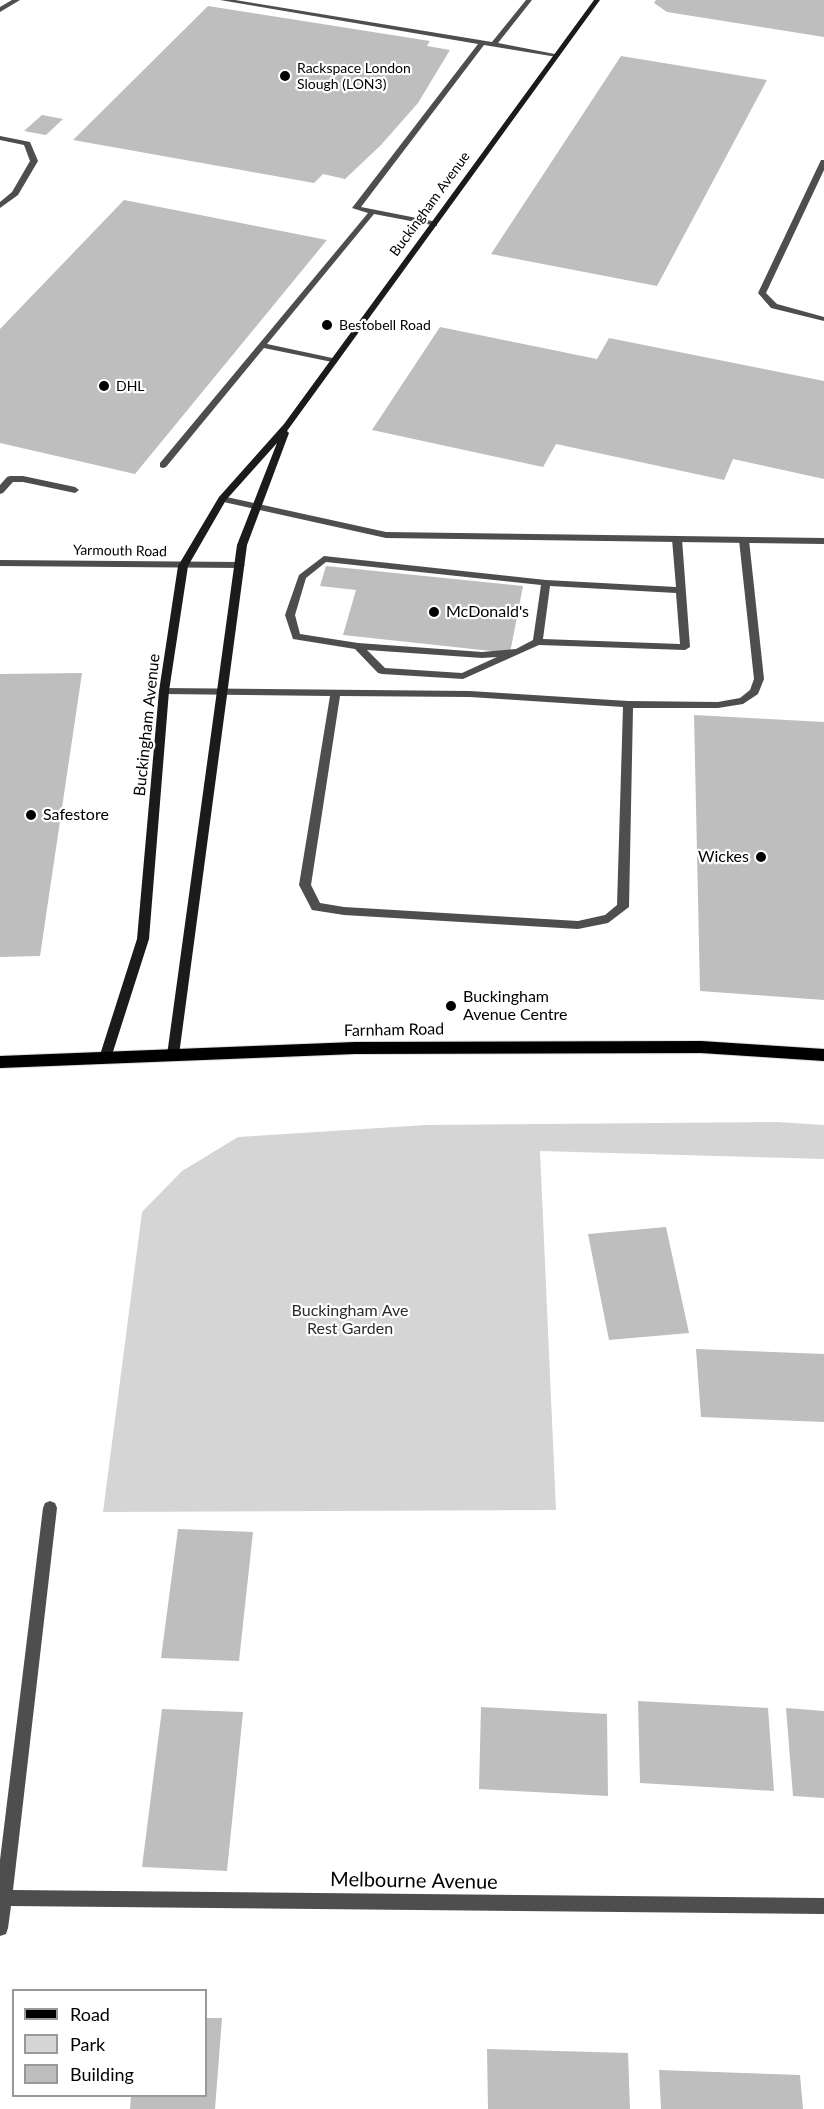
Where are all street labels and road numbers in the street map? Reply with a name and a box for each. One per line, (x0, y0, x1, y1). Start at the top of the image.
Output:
street label: Buckingham Avenue (386, 148, 474, 260)
street label: Yarmouth Road (73, 542, 167, 560)
street label: Buckingham Avenue (130, 653, 164, 797)
street label: Farnham Road (344, 1020, 444, 1040)
street label: Melbourne Avenue (330, 1868, 498, 1894)

